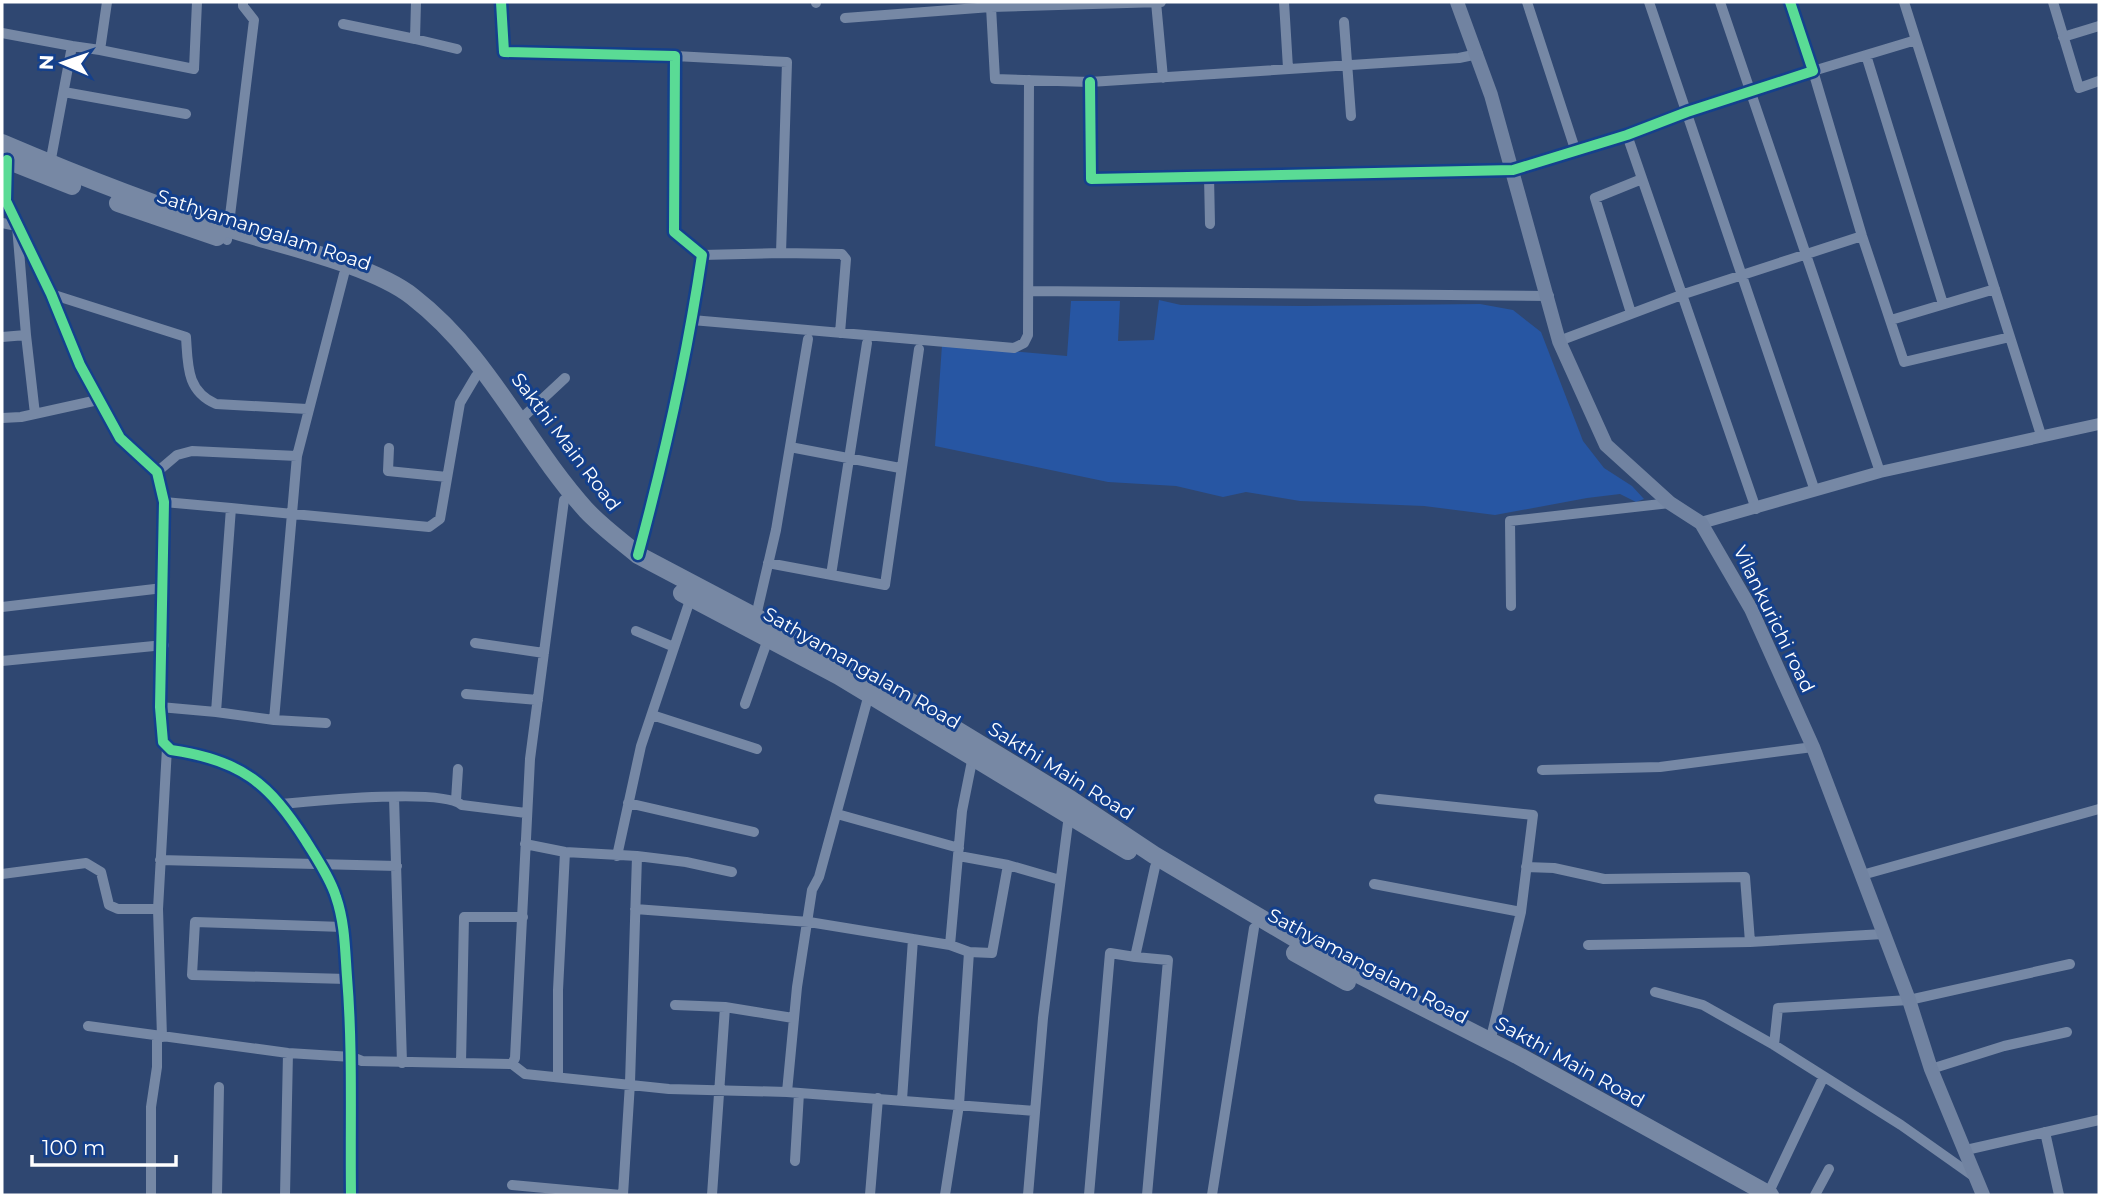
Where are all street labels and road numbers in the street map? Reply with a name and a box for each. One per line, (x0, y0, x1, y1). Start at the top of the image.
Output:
street label: Sathyamangalam Road (154, 184, 374, 276)
street label: Sakthi Main Road (507, 368, 625, 516)
street label: Vilankurichi road (1728, 542, 1820, 696)
street label: Sathyamangalam Road (759, 602, 965, 734)
street label: Sakthi Main Road (984, 717, 1138, 825)
street label: Sathyamangalam Road (1264, 903, 1472, 1029)
street label: Sakthi Main Road (1491, 1011, 1649, 1113)

